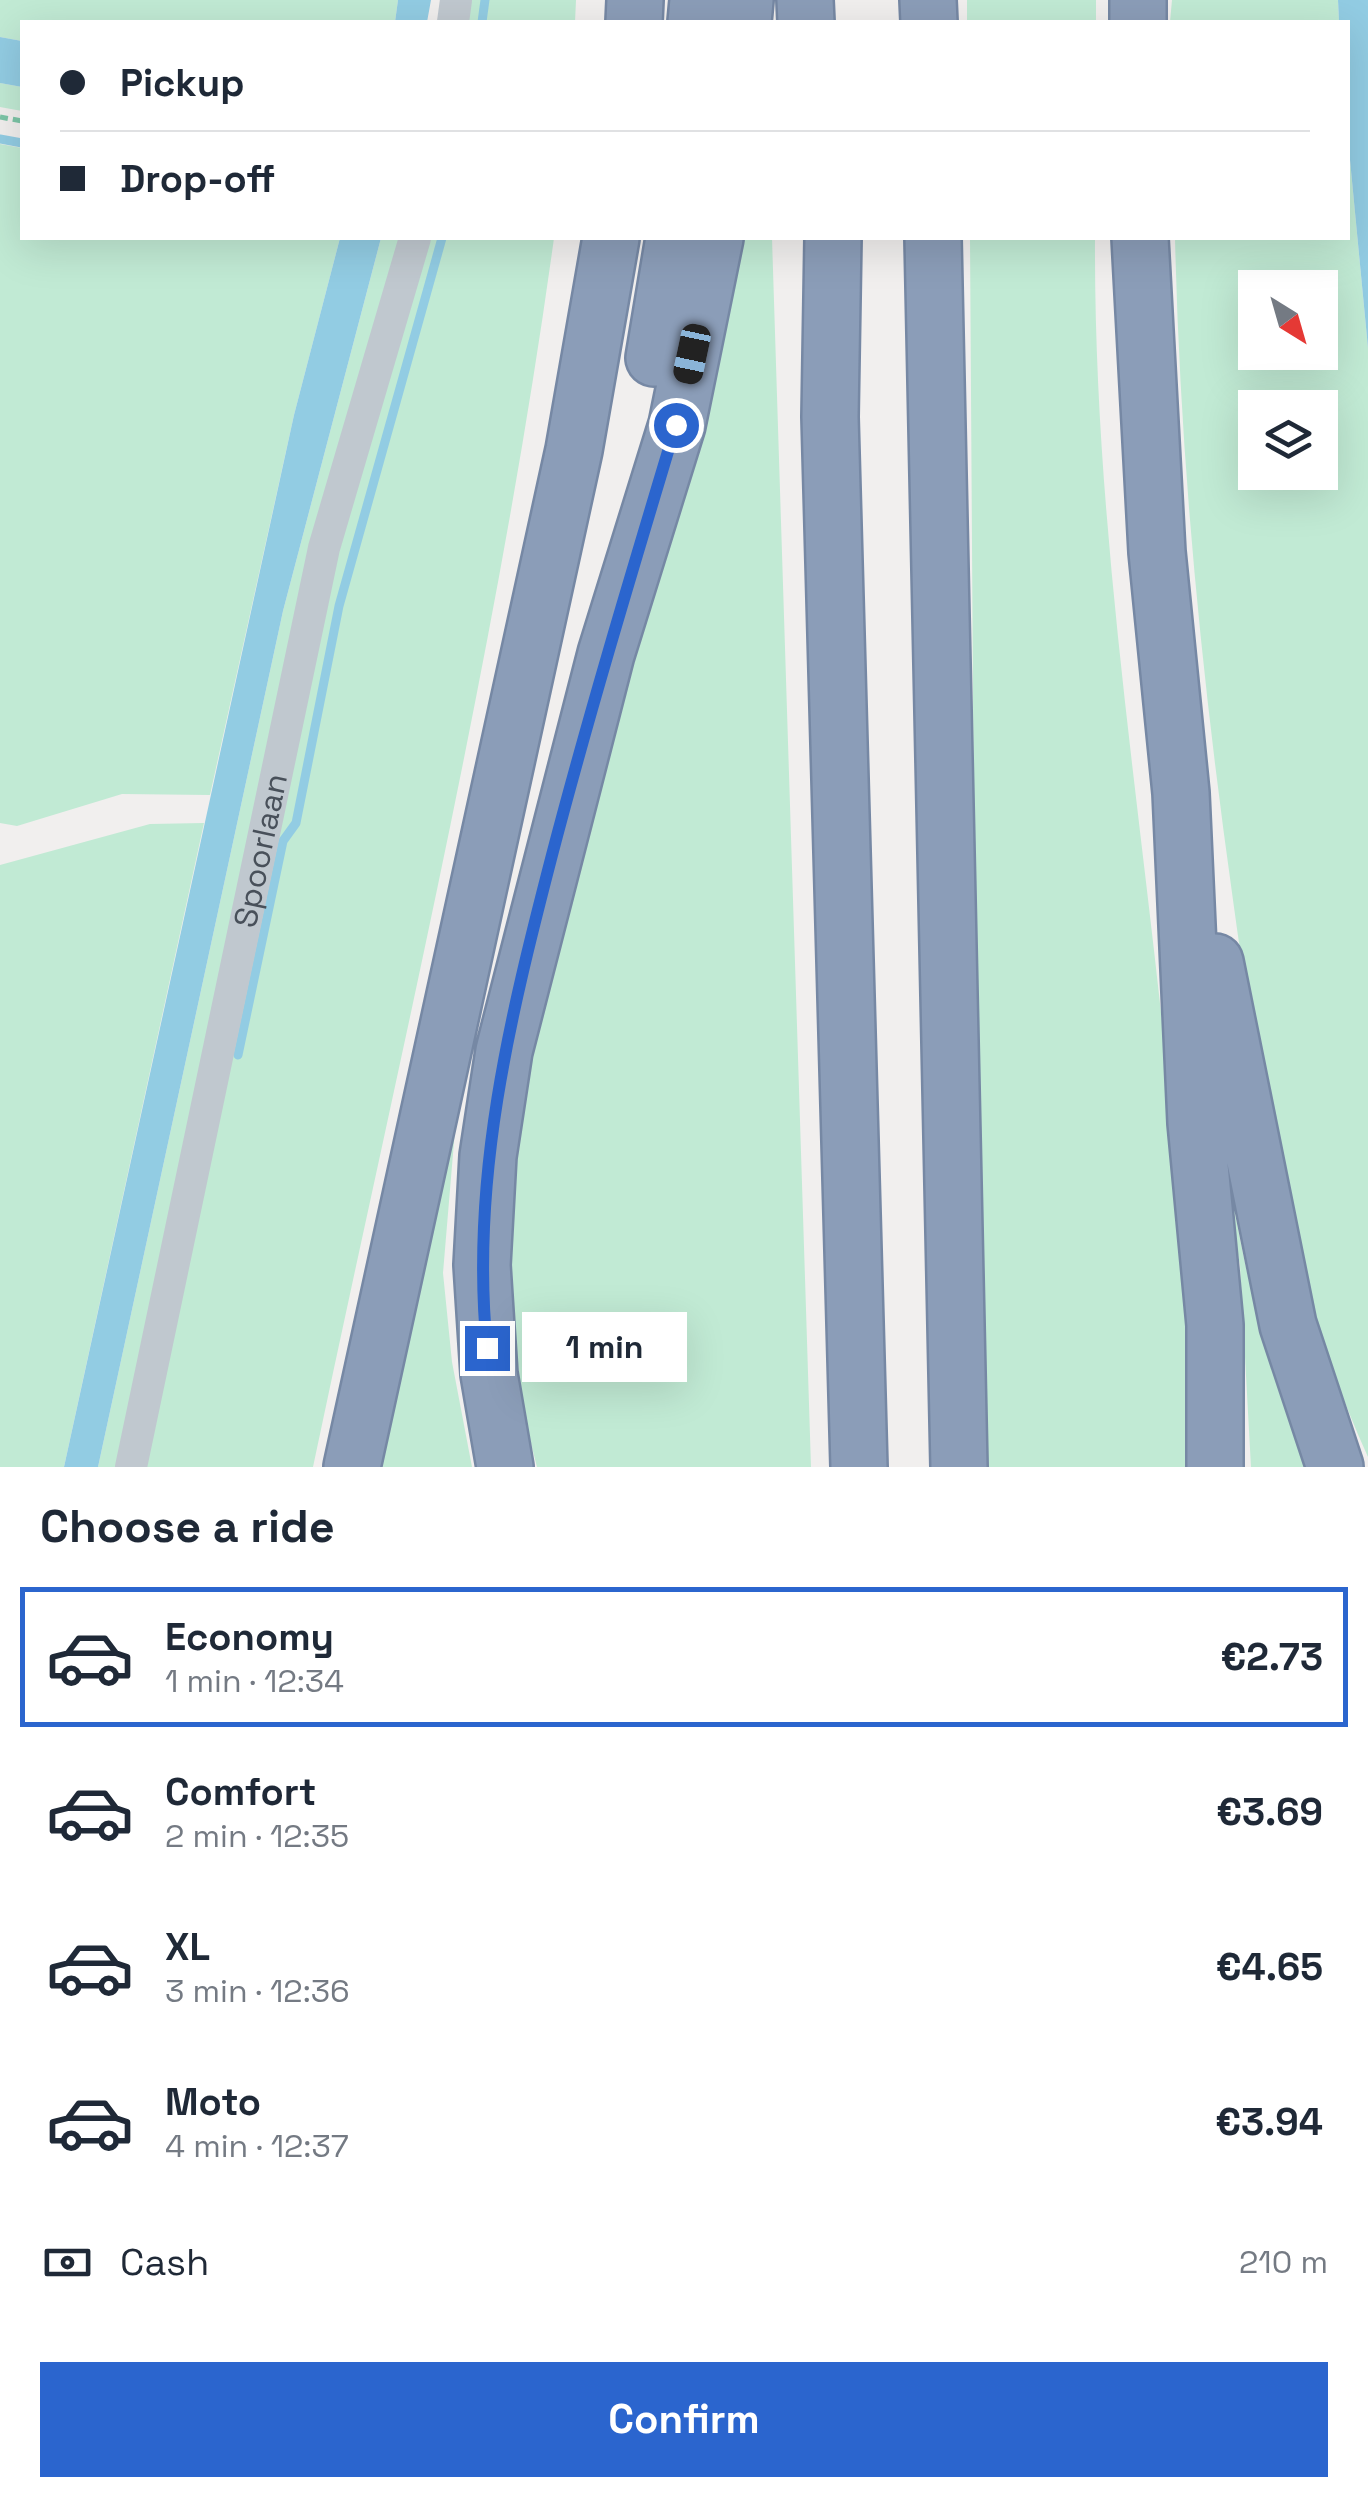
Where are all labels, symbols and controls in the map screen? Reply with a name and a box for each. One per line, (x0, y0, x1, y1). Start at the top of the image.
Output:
text: Pickup (120, 59, 244, 107)
text: Drop-off (120, 155, 275, 203)
north arrow (1238, 270, 1338, 370)
map controls (1238, 270, 1338, 490)
car (671, 322, 713, 386)
button: layers (1238, 390, 1338, 490)
route start (654, 403, 699, 448)
street label: Spoorlaan (225, 770, 296, 931)
callout: 1 min (522, 1313, 687, 1383)
route end (465, 1326, 510, 1371)
text: 1 min (565, 1327, 644, 1367)
text: Choose a ride (40, 1498, 335, 1555)
icon: car (45, 1612, 135, 1702)
text: Economy (165, 1613, 334, 1661)
text: €2.73 (1220, 1633, 1323, 1681)
text: 1 min · 12:34 (165, 1661, 344, 1701)
icon: car (45, 1767, 135, 1857)
text: Comfort (165, 1768, 316, 1816)
text: €3.69 (1216, 1788, 1323, 1836)
text: 2 min · 12:35 (165, 1816, 349, 1856)
icon: car (45, 1922, 135, 2012)
text: XL (165, 1923, 210, 1971)
text: €4.65 (1216, 1943, 1323, 1991)
text: 3 min · 12:36 (165, 1971, 350, 2011)
icon: car (45, 2077, 135, 2167)
text: Moto (165, 2078, 261, 2126)
text: €3.94 (1215, 2098, 1323, 2146)
text: 4 min · 12:37 (165, 2126, 349, 2166)
icon: cash (40, 2235, 95, 2290)
text: Cash (120, 2238, 209, 2286)
text: 210 m (1239, 2242, 1328, 2282)
button: Confirm (40, 2362, 1328, 2477)

